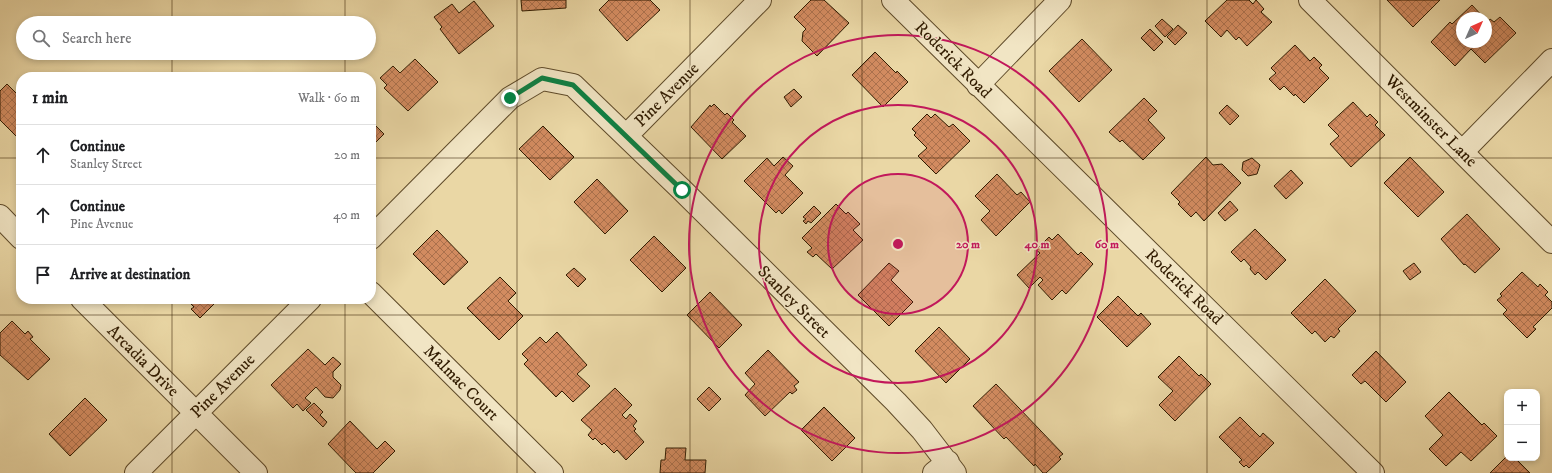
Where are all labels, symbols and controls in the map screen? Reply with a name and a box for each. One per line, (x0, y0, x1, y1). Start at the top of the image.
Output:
north arrow (1456, 12, 1492, 48)
search box (16, 16, 376, 60)
street label: Roderick Road (910, 17, 997, 104)
icon: search (30, 27, 52, 49)
text: Search here (62, 29, 131, 48)
street label: Pine Avenue (630, 58, 704, 132)
street label: Westminster Lane (1379, 69, 1482, 172)
text: 1 min (32, 87, 68, 109)
route end (501, 89, 519, 107)
text: Walk · 60 m (298, 90, 360, 106)
text: Continue (70, 137, 125, 156)
icon: ahead (32, 144, 54, 166)
text: 20 m (334, 147, 360, 163)
text: Stanley Street (70, 156, 142, 172)
route start (673, 181, 691, 199)
text: Continue (70, 197, 125, 216)
icon: ahead (32, 204, 54, 226)
text: 40 m (333, 207, 360, 223)
text: Pine Avenue (70, 216, 133, 232)
centre of rings (891, 237, 905, 251)
text: 20 m (956, 237, 980, 252)
text: 40 m (1024, 237, 1049, 252)
text: 60 m (1095, 237, 1119, 252)
street label: Roderick Road (1140, 244, 1228, 330)
street label: Stanley Street (753, 261, 836, 344)
icon: arrive (32, 264, 54, 286)
text: Arrive at destination (70, 265, 190, 284)
street label: Arcadia Drive (102, 320, 184, 402)
street label: Malmac Court (418, 340, 504, 426)
street label: Pine Avenue (186, 349, 260, 423)
map controls (1504, 389, 1540, 461)
button: + (1504, 389, 1540, 425)
button: − (1504, 425, 1540, 461)

